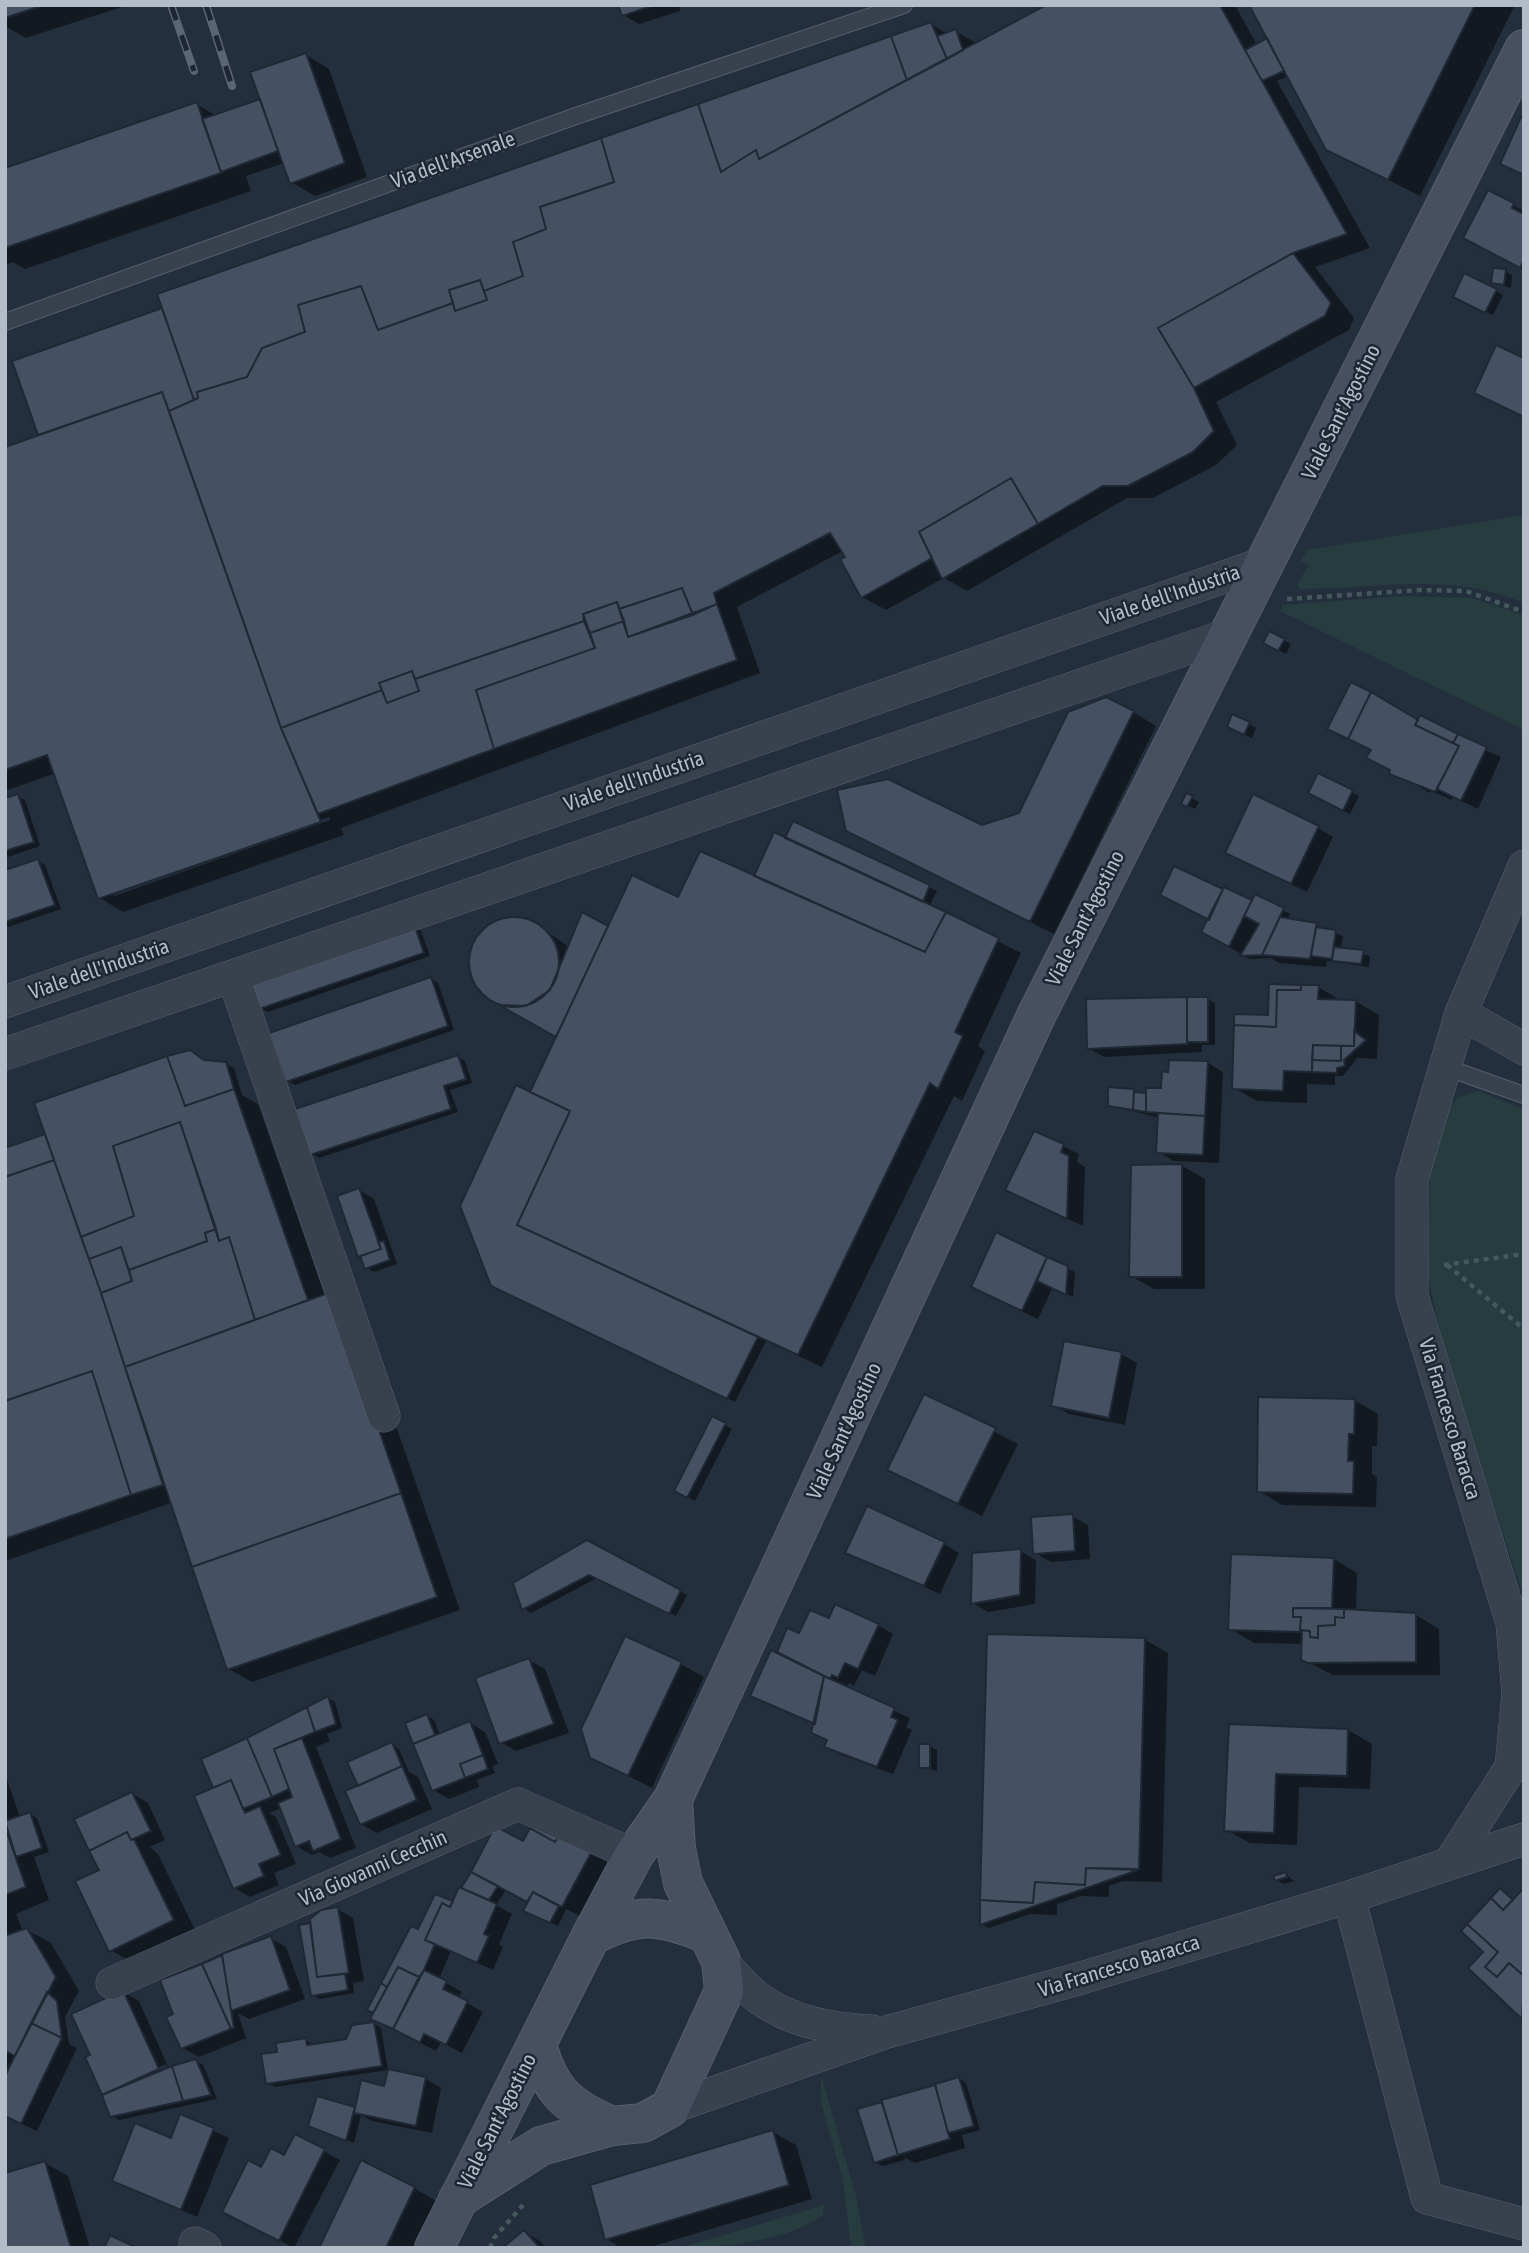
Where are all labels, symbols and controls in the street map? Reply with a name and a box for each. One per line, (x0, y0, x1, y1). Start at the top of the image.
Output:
street label: Via dell'Arsenale (387, 126, 518, 193)
street label: Viale Sant'Agostino (1296, 340, 1384, 483)
street label: Viale dell'Industria (1096, 559, 1243, 629)
street label: Viale dell'Industria (560, 745, 707, 815)
street label: Viale Sant'Agostino (1040, 846, 1128, 989)
street label: Viale dell'Industria (25, 933, 172, 1003)
street label: Via Francesco Baracca (1415, 1335, 1487, 1502)
street label: Viale Sant'Agostino (801, 1358, 885, 1503)
street label: Via Giovanni Cecchin (295, 1824, 450, 1910)
street label: Via Francesco Baracca (1035, 1929, 1202, 2001)
street label: Viale Sant'Agostino (452, 2049, 540, 2192)

